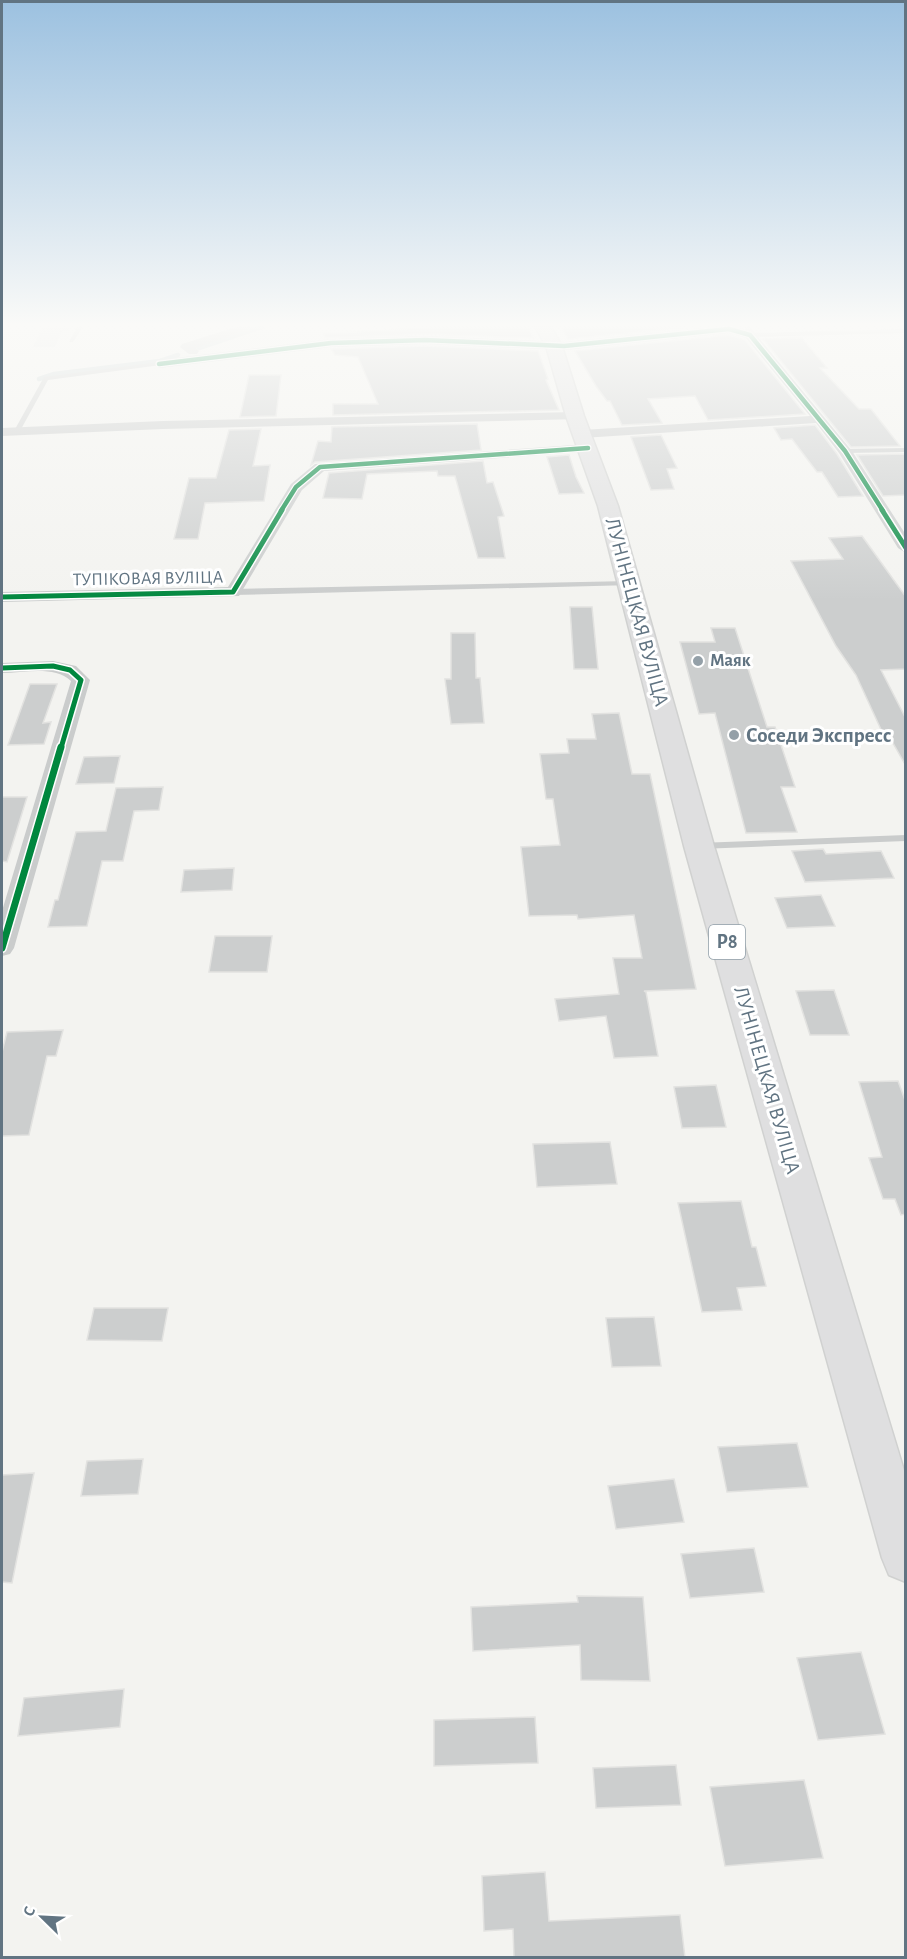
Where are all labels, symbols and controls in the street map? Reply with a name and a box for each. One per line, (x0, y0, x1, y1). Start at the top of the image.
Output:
street label: ЛУНІНЕЦКАЯ ВУЛІЦА (602, 515, 672, 709)
street label: ТУПІКОВАЯ ВУЛІЦА (73, 569, 224, 589)
place label: Маяк (710, 652, 751, 670)
marker: Маяк (691, 654, 705, 668)
place label: Соседи Экспресс (746, 725, 891, 746)
marker: Соседи Экспресс (727, 728, 741, 742)
road number: Р8 (709, 925, 745, 959)
street label: ЛУНІНЕЦКАЯ ВУЛІЦА (730, 984, 804, 1176)
north arrow (12, 1887, 72, 1947)
text: С (20, 1904, 38, 1919)

